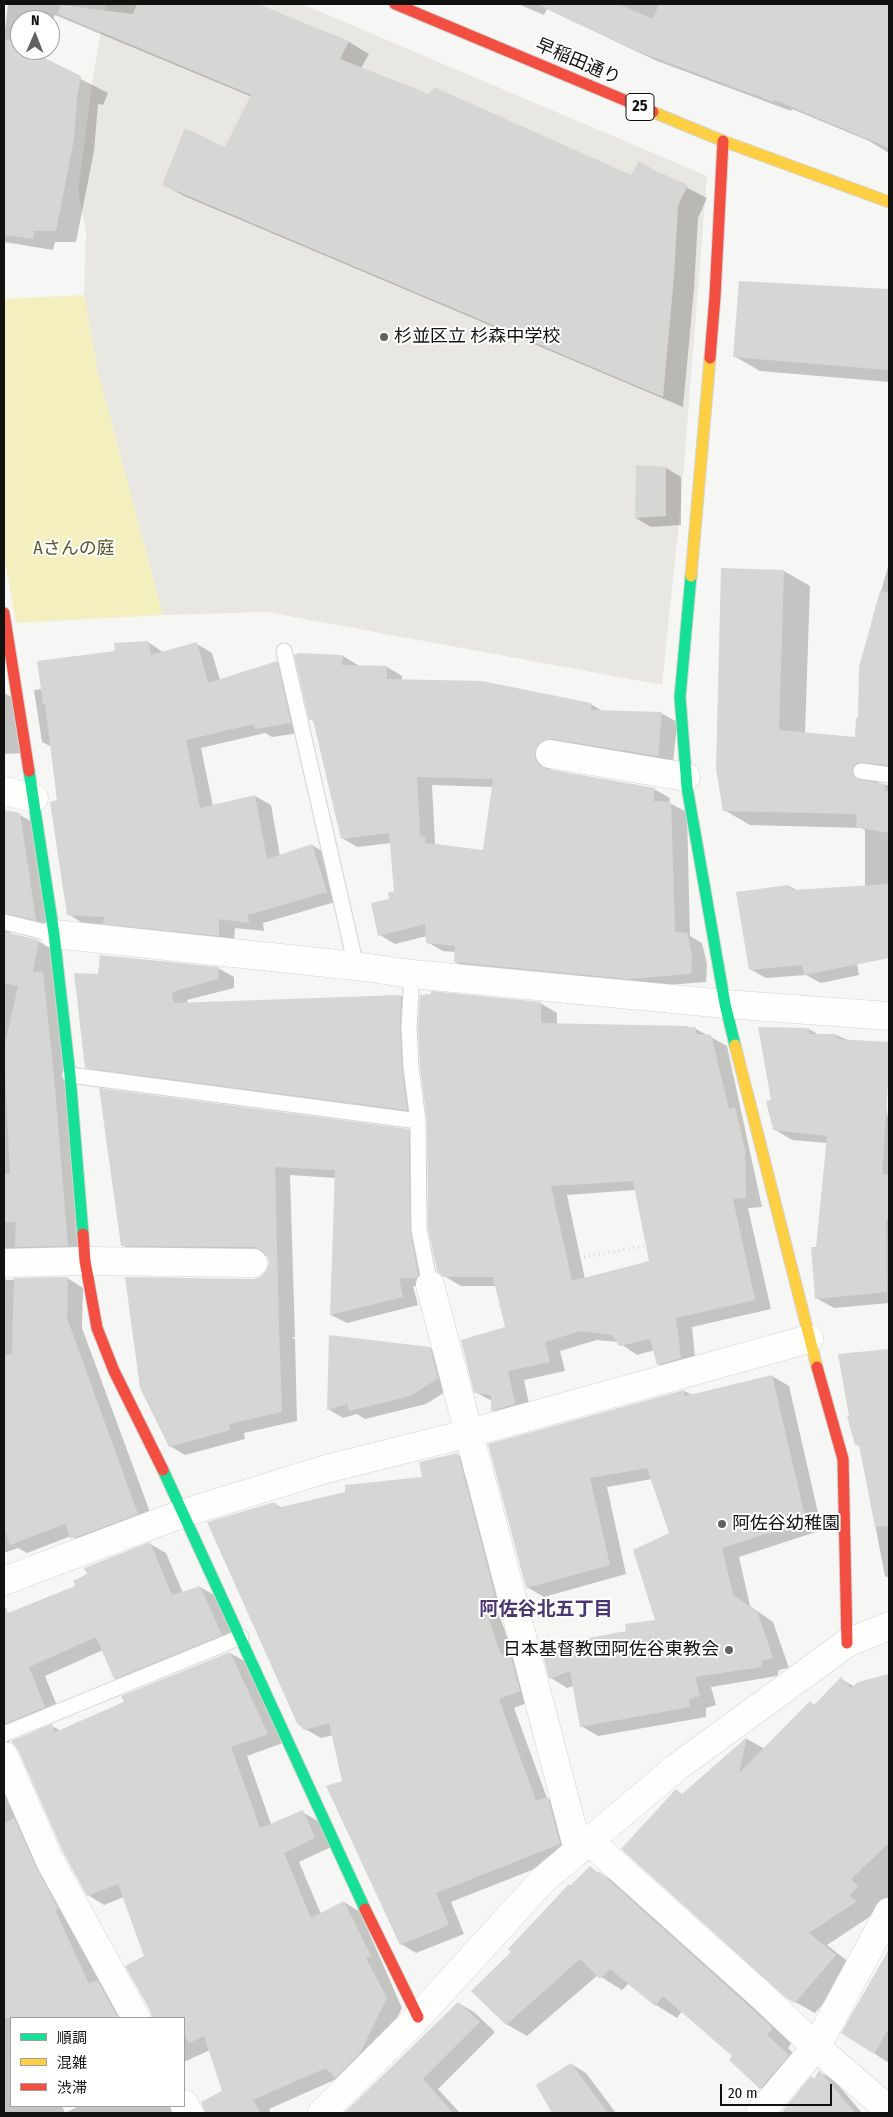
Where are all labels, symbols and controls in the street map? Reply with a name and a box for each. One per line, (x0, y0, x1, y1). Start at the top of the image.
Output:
north arrow (10, 10, 60, 60)
text: N (31, 12, 40, 29)
street label: 早稲田通り (532, 34, 624, 90)
road number: 25 (626, 94, 654, 120)
place label: 杉並区立 杉森中学校 (394, 326, 560, 348)
marker: 杉並区立 杉森中学校 (378, 331, 390, 343)
park label: Aさんの庭 (33, 538, 115, 560)
place label: 阿佐谷幼稚園 (732, 1513, 840, 1535)
marker: 阿佐谷幼稚園 (716, 1518, 728, 1530)
district label: 阿佐谷北五丁目 (480, 1599, 612, 1621)
place label: 日本基督教団阿佐谷東教会 (503, 1639, 719, 1661)
marker: 日本基督教団阿佐谷東教会 (723, 1644, 735, 1656)
legend (10, 2017, 185, 2107)
text: 順調 (57, 2029, 87, 2047)
text: 混雑 (57, 2054, 87, 2072)
scale bar (723, 2074, 836, 2106)
text: 渋滞 (57, 2079, 87, 2097)
text: 20 m (728, 2084, 758, 2102)

